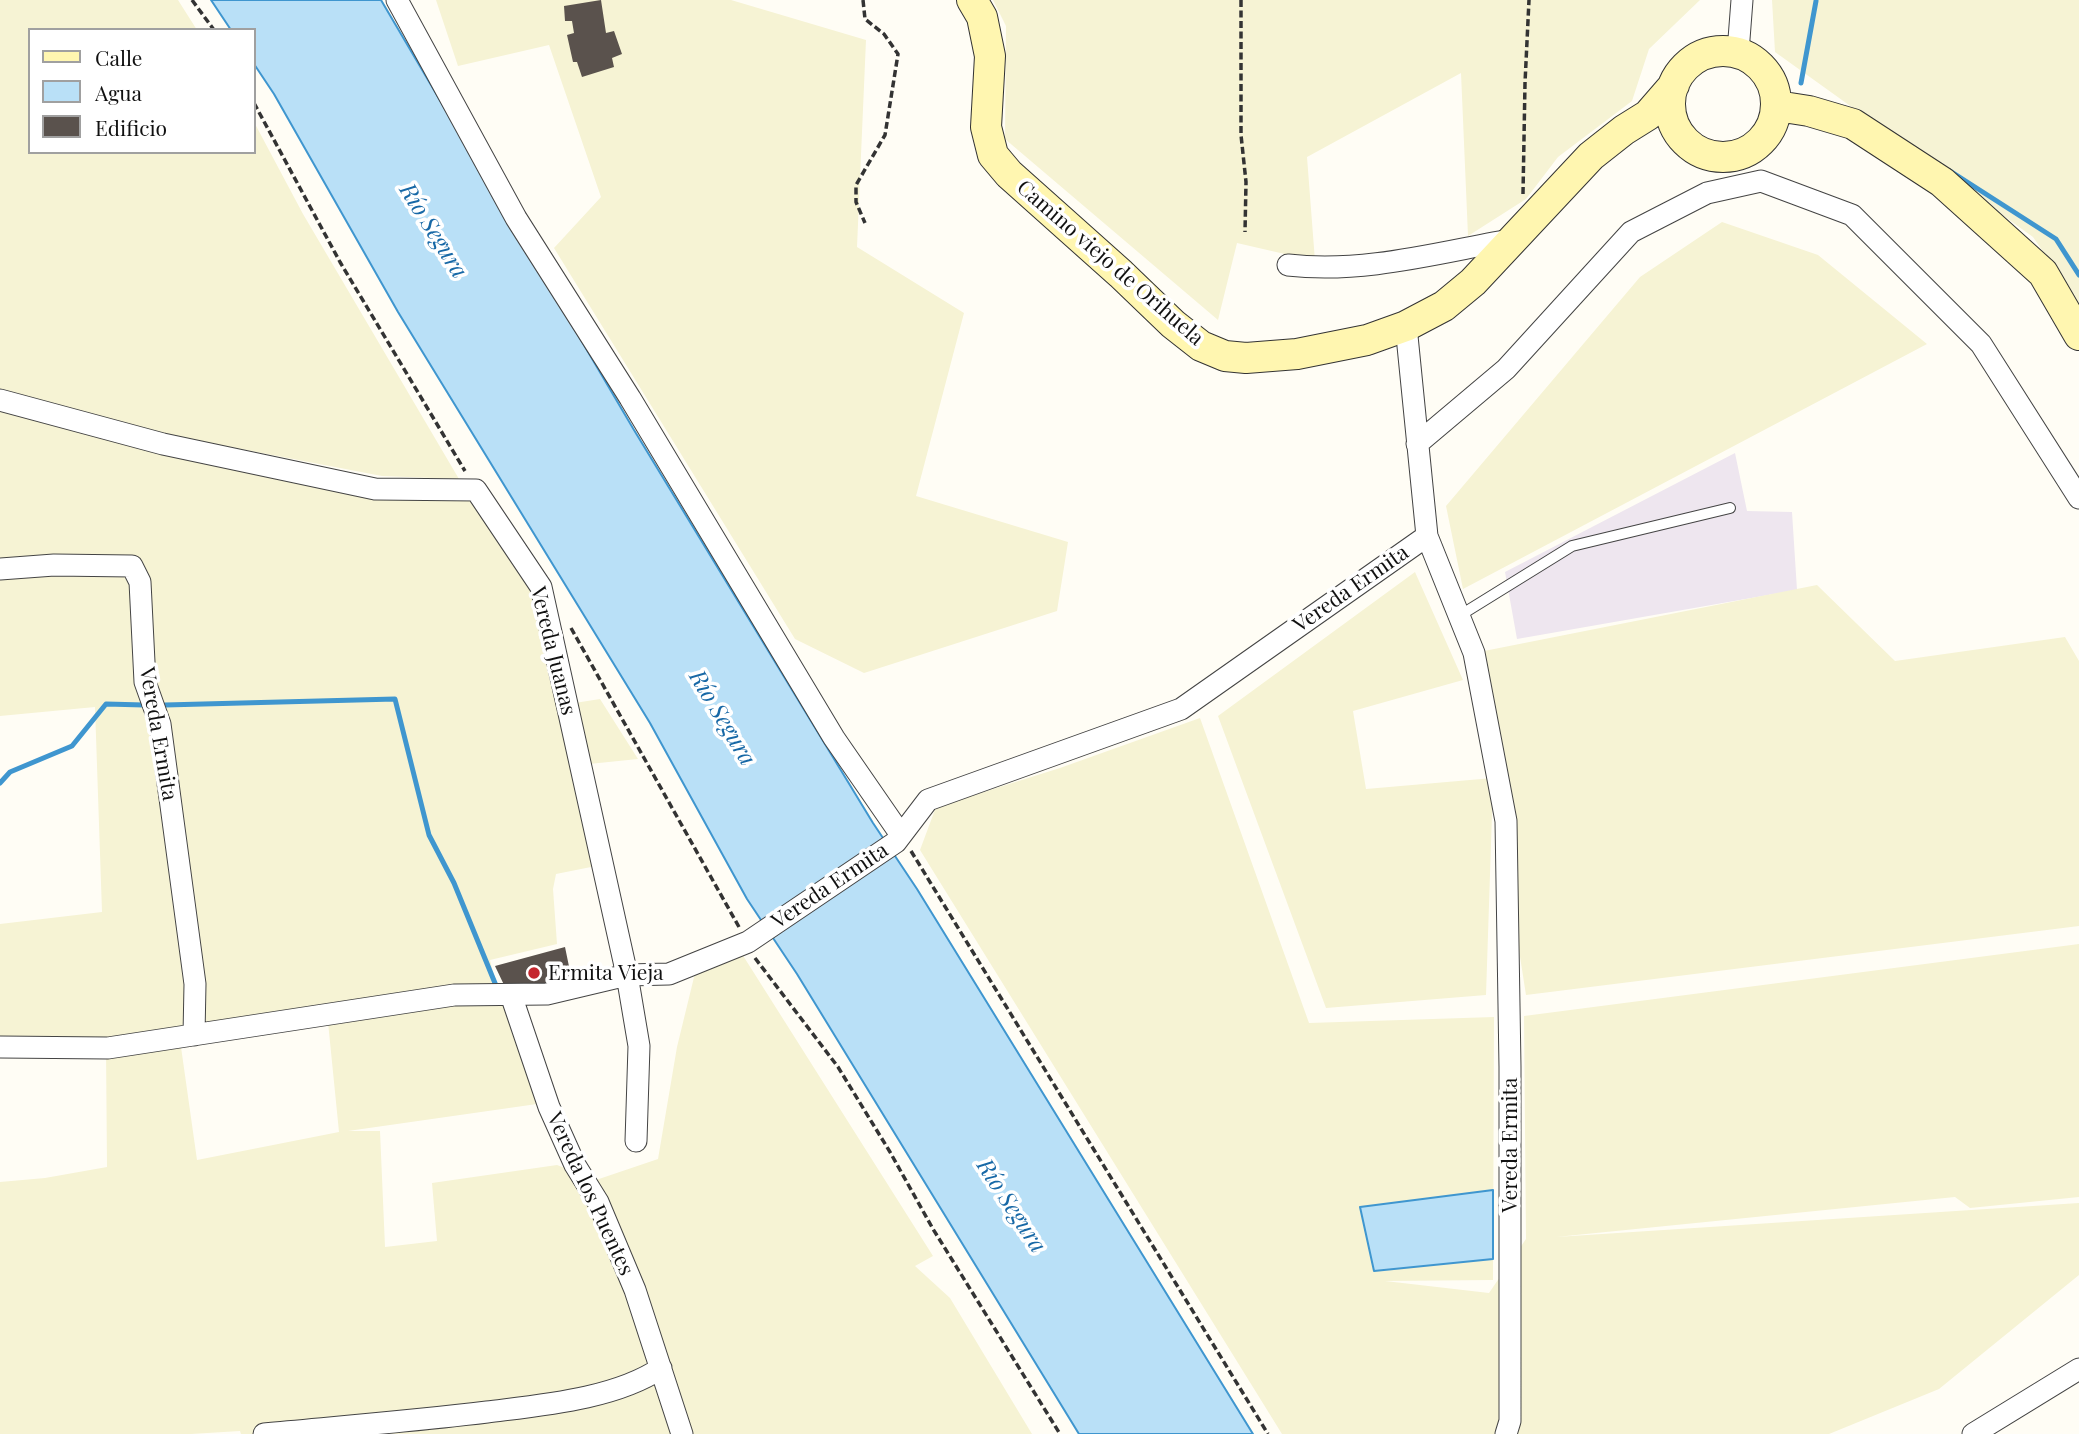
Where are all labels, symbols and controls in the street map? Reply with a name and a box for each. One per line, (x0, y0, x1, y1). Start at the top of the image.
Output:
legend (28, 28, 256, 154)
text: Calle (95, 43, 142, 71)
text: Agua (95, 78, 142, 106)
text: Edificio (95, 113, 167, 141)
street label: Camino viejo de Orihuela (1011, 175, 1209, 351)
water label: Río Segura (393, 178, 473, 284)
street label: Vereda Ermita (1289, 540, 1413, 638)
street label: Vereda Juanas (525, 584, 581, 718)
street label: Vereda Ermita (134, 665, 182, 803)
water label: Río Segura (683, 665, 761, 771)
street label: Vereda Ermita (767, 838, 893, 934)
place label: Ermita Vieja (548, 960, 664, 986)
marker: Ermita Vieja (526, 965, 542, 981)
street label: Vereda Ermita (1497, 1078, 1523, 1212)
street label: Vereda los Puentes (541, 1108, 639, 1280)
water label: Río Segura (970, 1154, 1052, 1258)

